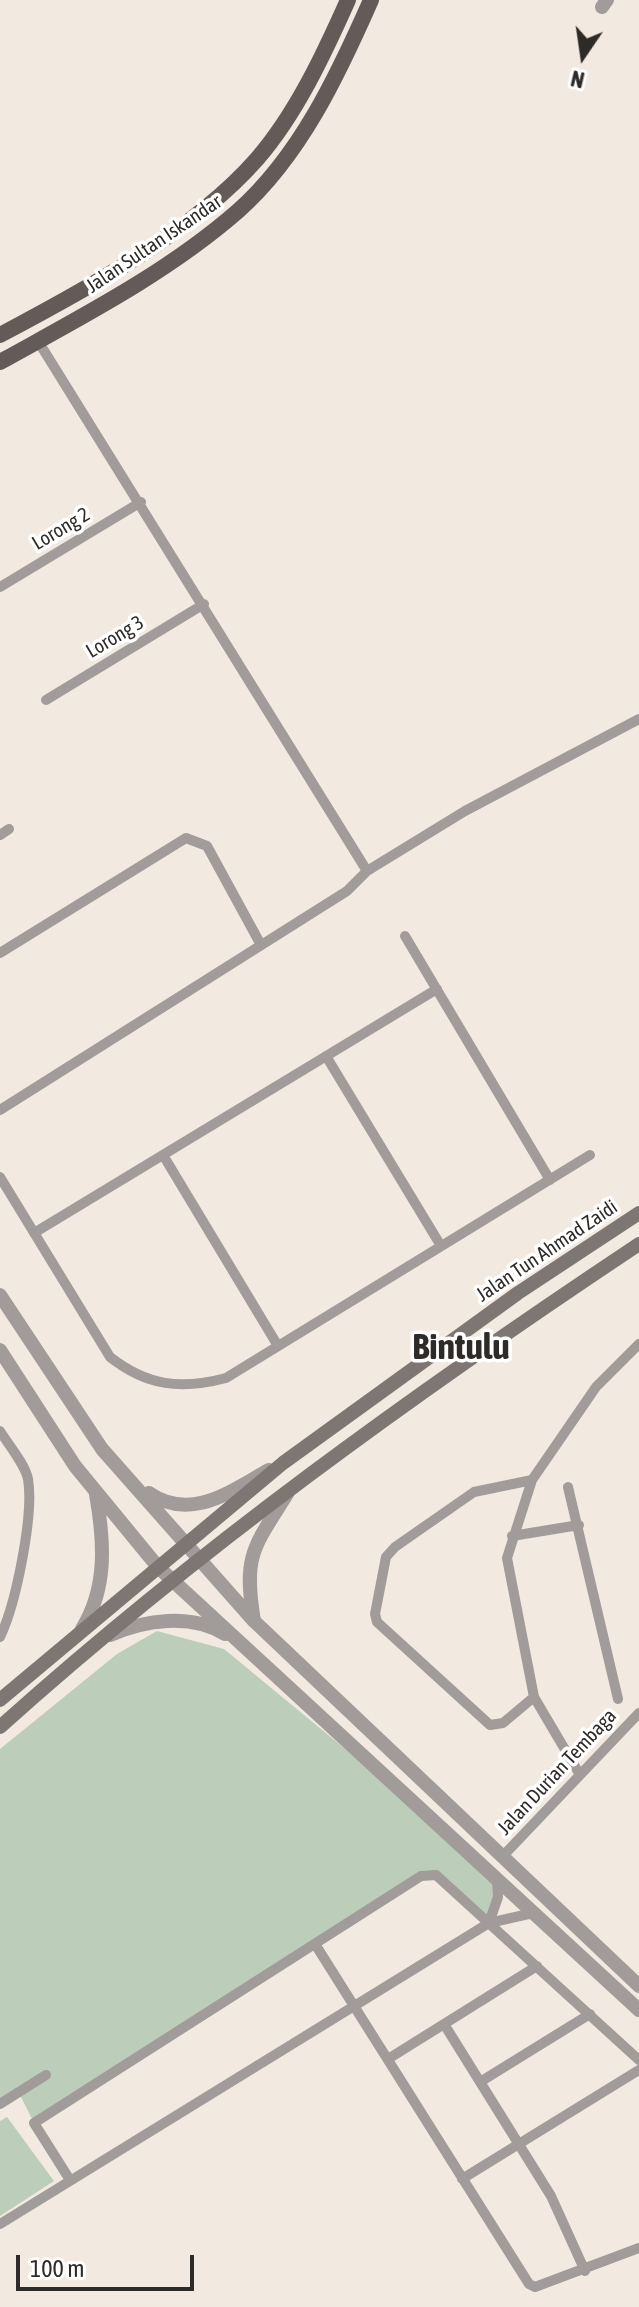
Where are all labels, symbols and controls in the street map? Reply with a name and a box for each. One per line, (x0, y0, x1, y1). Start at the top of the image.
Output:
north arrow (543, 16, 623, 96)
text: N (568, 65, 587, 94)
street label: Jalan Sultan Iskandar (82, 190, 226, 298)
street label: Lorong 2 (28, 503, 94, 555)
street label: Lorong 3 (82, 611, 148, 663)
street label: Jalan Tun Ahmad Zaidi (472, 1195, 622, 1307)
district label: Bintulu (412, 1326, 510, 1370)
street label: Jalan Durian Tembaga (493, 1704, 621, 1840)
scale bar (20, 2239, 198, 2289)
text: 100 m (30, 2255, 84, 2282)

